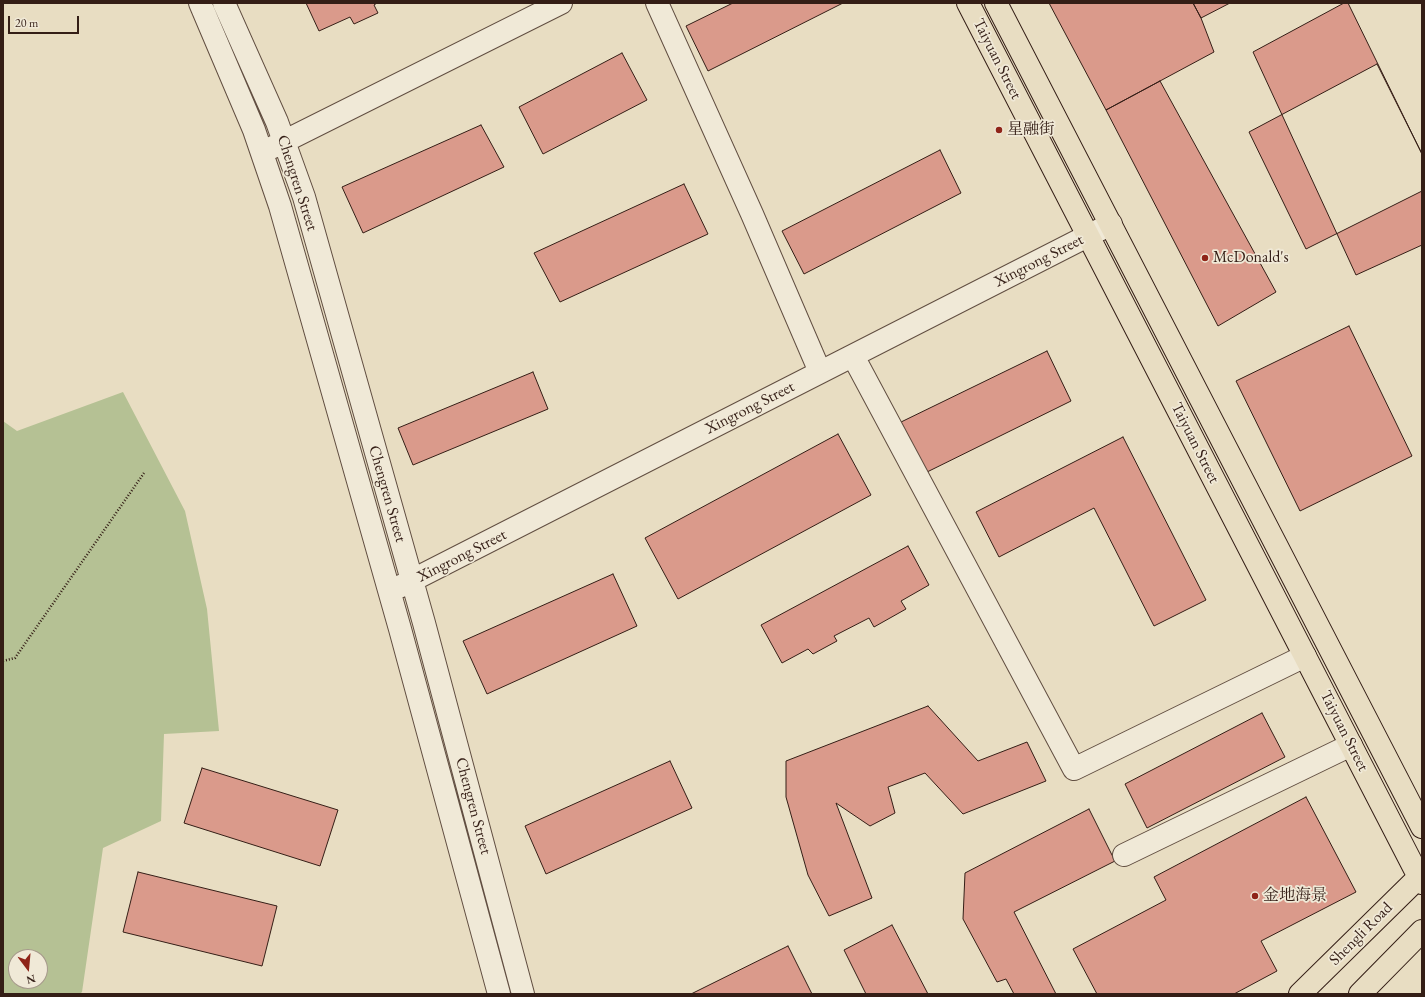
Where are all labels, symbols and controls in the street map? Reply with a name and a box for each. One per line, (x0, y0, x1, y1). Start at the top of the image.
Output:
scale bar (10, 8, 81, 34)
text: 20 m (15, 15, 38, 31)
street label: Taiyuan Street (968, 15, 1026, 103)
place label: 星融街 (1007, 120, 1055, 140)
marker: 星融街 (994, 125, 1004, 135)
street label: Chengren Street (272, 133, 322, 233)
street label: Xingrong Street (991, 230, 1087, 292)
place label: McDonald's (1213, 248, 1289, 268)
marker: McDonald's (1200, 253, 1210, 263)
street label: Xingrong Street (702, 377, 798, 439)
street label: Taiyuan Street (1166, 399, 1224, 487)
street label: Chengren Street (364, 443, 410, 545)
street label: Xingrong Street (414, 525, 510, 587)
street label: Taiyuan Street (1315, 687, 1373, 775)
street label: Chengren Street (451, 755, 495, 857)
place label: 金地海景 (1263, 886, 1327, 906)
marker: 金地海景 (1250, 891, 1260, 901)
street label: Shengli Road (1325, 898, 1397, 970)
north arrow (8, 949, 48, 989)
text: N (25, 972, 37, 988)

